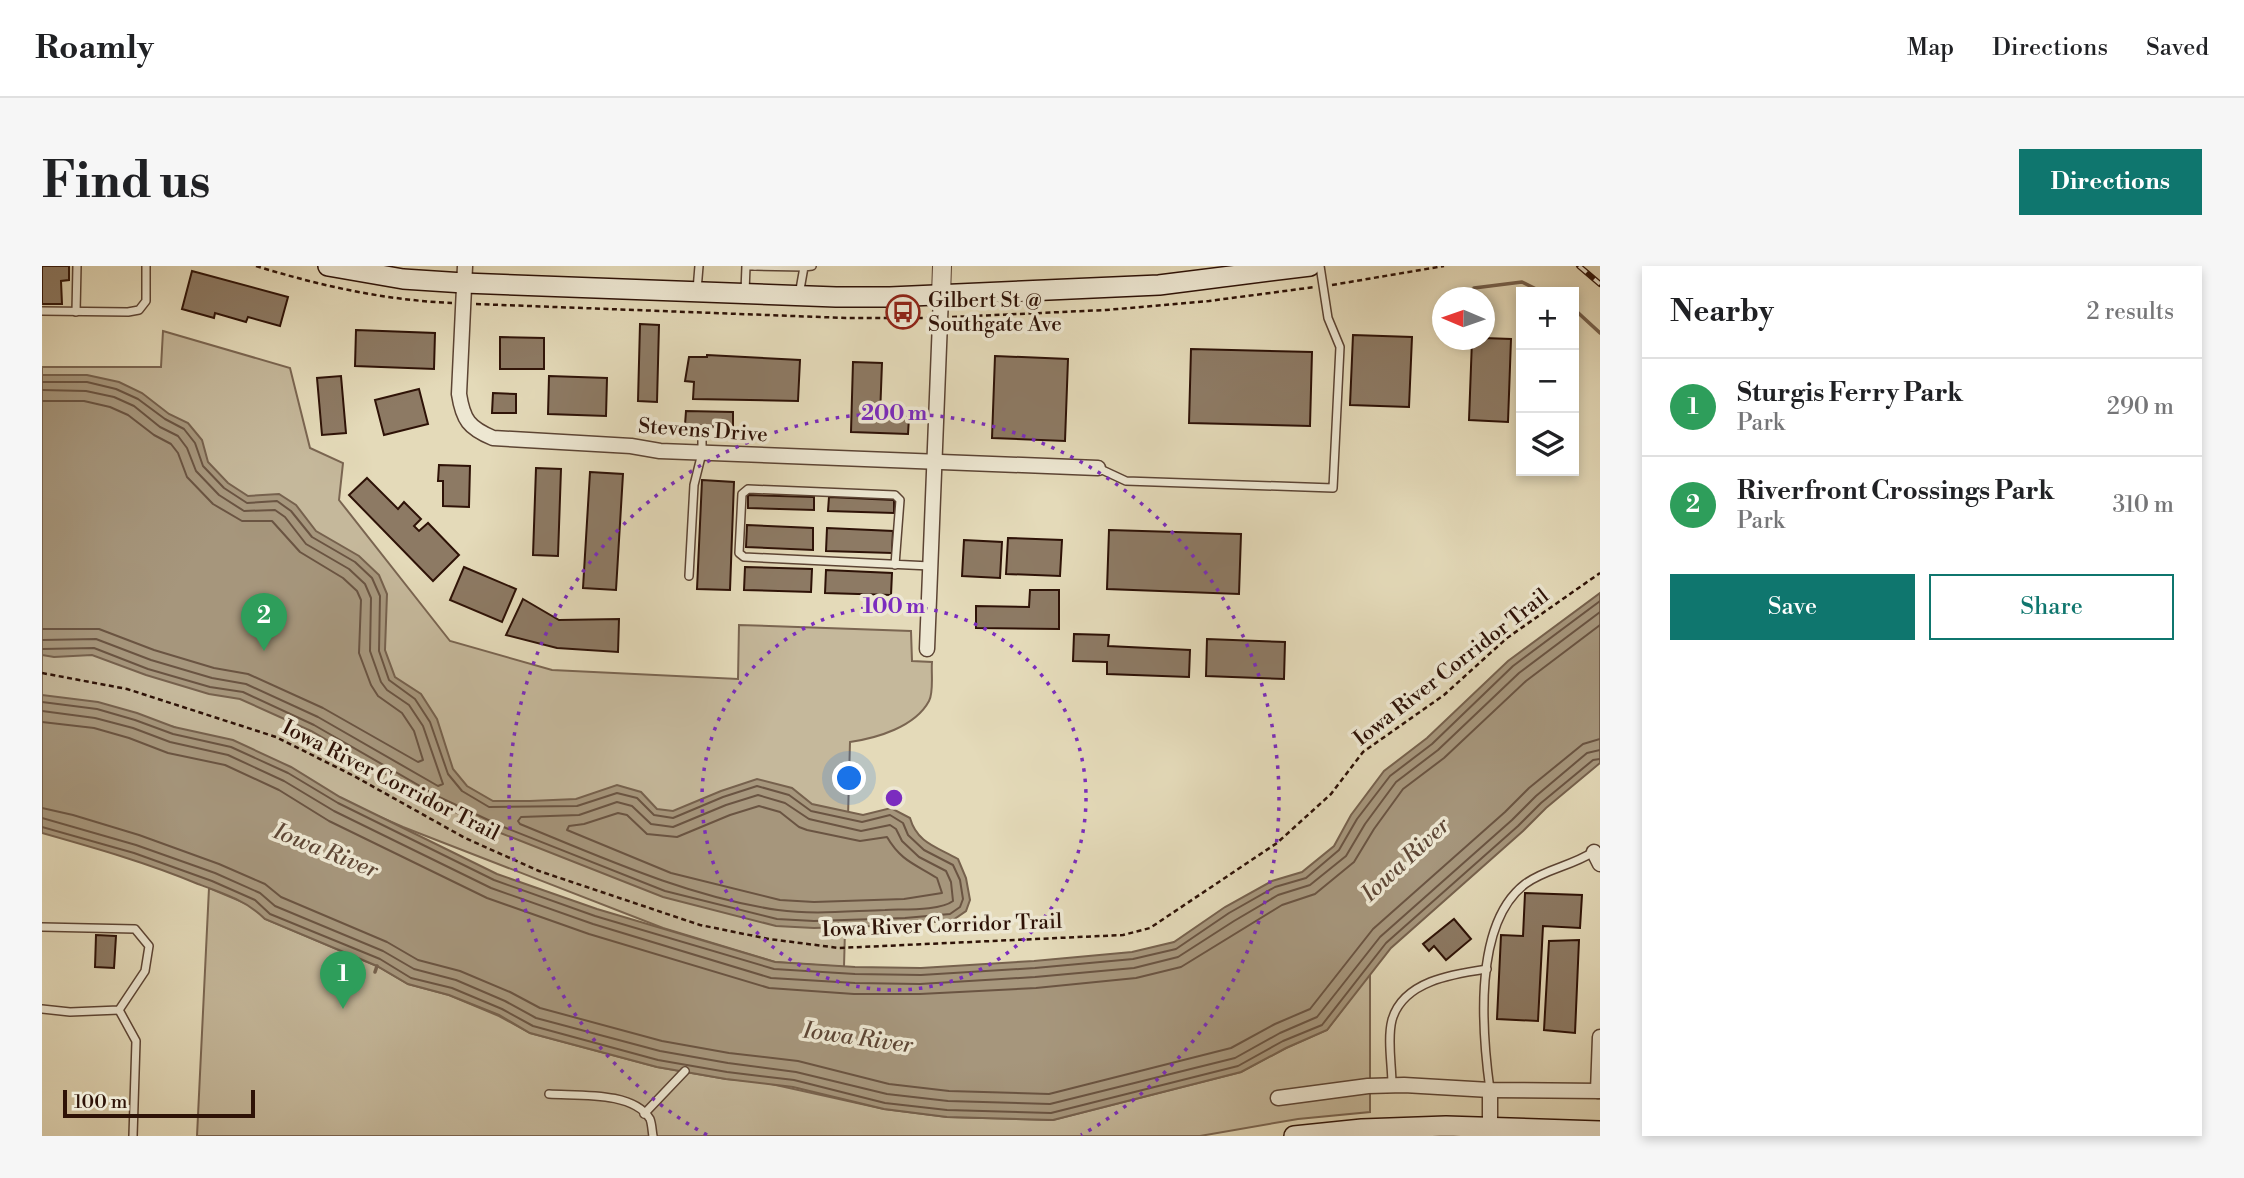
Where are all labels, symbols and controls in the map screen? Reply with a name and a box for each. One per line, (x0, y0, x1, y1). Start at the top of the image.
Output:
text: Roamly (35, 28, 154, 69)
text: Map (1907, 33, 1954, 63)
text: Directions (1992, 33, 2108, 63)
text: Saved (2146, 33, 2209, 63)
button: Directions (2019, 149, 2202, 215)
text: Find us (42, 152, 211, 213)
north arrow (1432, 287, 1495, 350)
map controls (1516, 287, 1579, 476)
button: + (1516, 287, 1579, 350)
place label: Gilbert St @ Southgate Ave (928, 288, 1062, 338)
bus stop icon: Gilbert St @ Southgate Ave (884, 293, 922, 331)
text: Nearby (1670, 293, 1774, 331)
text: 2 results (2087, 298, 2174, 326)
button: − (1516, 350, 1579, 413)
text: Sturgis Ferry Park (1737, 377, 1963, 409)
text: 1 (1687, 393, 1699, 421)
text: 290 m (2107, 393, 2174, 421)
text: 200 m (861, 401, 927, 427)
text: Park (1737, 409, 1785, 437)
street label: Stevens Drive (637, 413, 769, 449)
button: layers (1516, 413, 1579, 476)
text: Riverfront Crossings Park (1737, 475, 2054, 507)
text: 2 (1686, 491, 1700, 519)
text: 310 m (2113, 491, 2174, 519)
text: Park (1737, 507, 1785, 535)
button: Save (1670, 574, 1915, 640)
button: Share (1929, 574, 2174, 640)
street label: Iowa River Corridor Trail (1349, 584, 1554, 752)
pin: 2 (241, 593, 287, 651)
text: 100 m (863, 594, 925, 620)
street label: Iowa River Corridor Trail (278, 715, 504, 847)
your location (832, 761, 866, 795)
centre of rings (882, 786, 906, 810)
water label: Iowa River (1355, 811, 1457, 908)
water label: Iowa River (268, 817, 383, 885)
street label: Iowa River Corridor Trail (821, 909, 1063, 943)
pin: 1 (320, 951, 366, 1009)
water label: Iowa River (800, 1016, 916, 1060)
scale bar (63, 1087, 256, 1119)
text: 100 m (74, 1090, 127, 1114)

